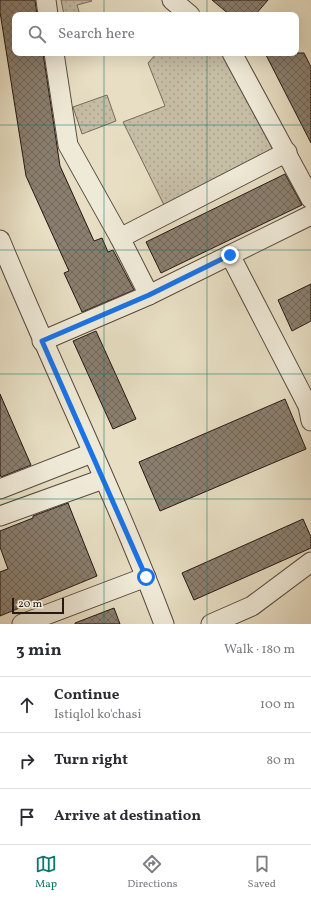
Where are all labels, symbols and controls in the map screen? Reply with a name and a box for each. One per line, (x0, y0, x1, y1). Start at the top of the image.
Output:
search box (12, 12, 299, 56)
icon: search (26, 23, 48, 45)
text: Search here (58, 24, 135, 45)
route end (221, 246, 239, 264)
route start (137, 568, 155, 586)
scale bar (12, 596, 64, 615)
text: 20 m (18, 597, 42, 612)
text: 3 min (16, 639, 62, 662)
text: Walk · 180 m (224, 641, 295, 659)
text: Continue (54, 685, 119, 706)
icon: ahead (16, 694, 38, 716)
text: 100 m (260, 696, 295, 714)
text: Istiqlol ko'chasi (54, 706, 141, 724)
icon: right (16, 750, 38, 772)
text: Turn right (54, 750, 128, 771)
text: 80 m (266, 752, 295, 770)
icon: arrive (16, 806, 38, 828)
text: Arrive at destination (54, 806, 201, 827)
tab: Map (35, 853, 57, 892)
tab: Directions (127, 853, 178, 892)
tab: Saved (248, 853, 276, 892)

